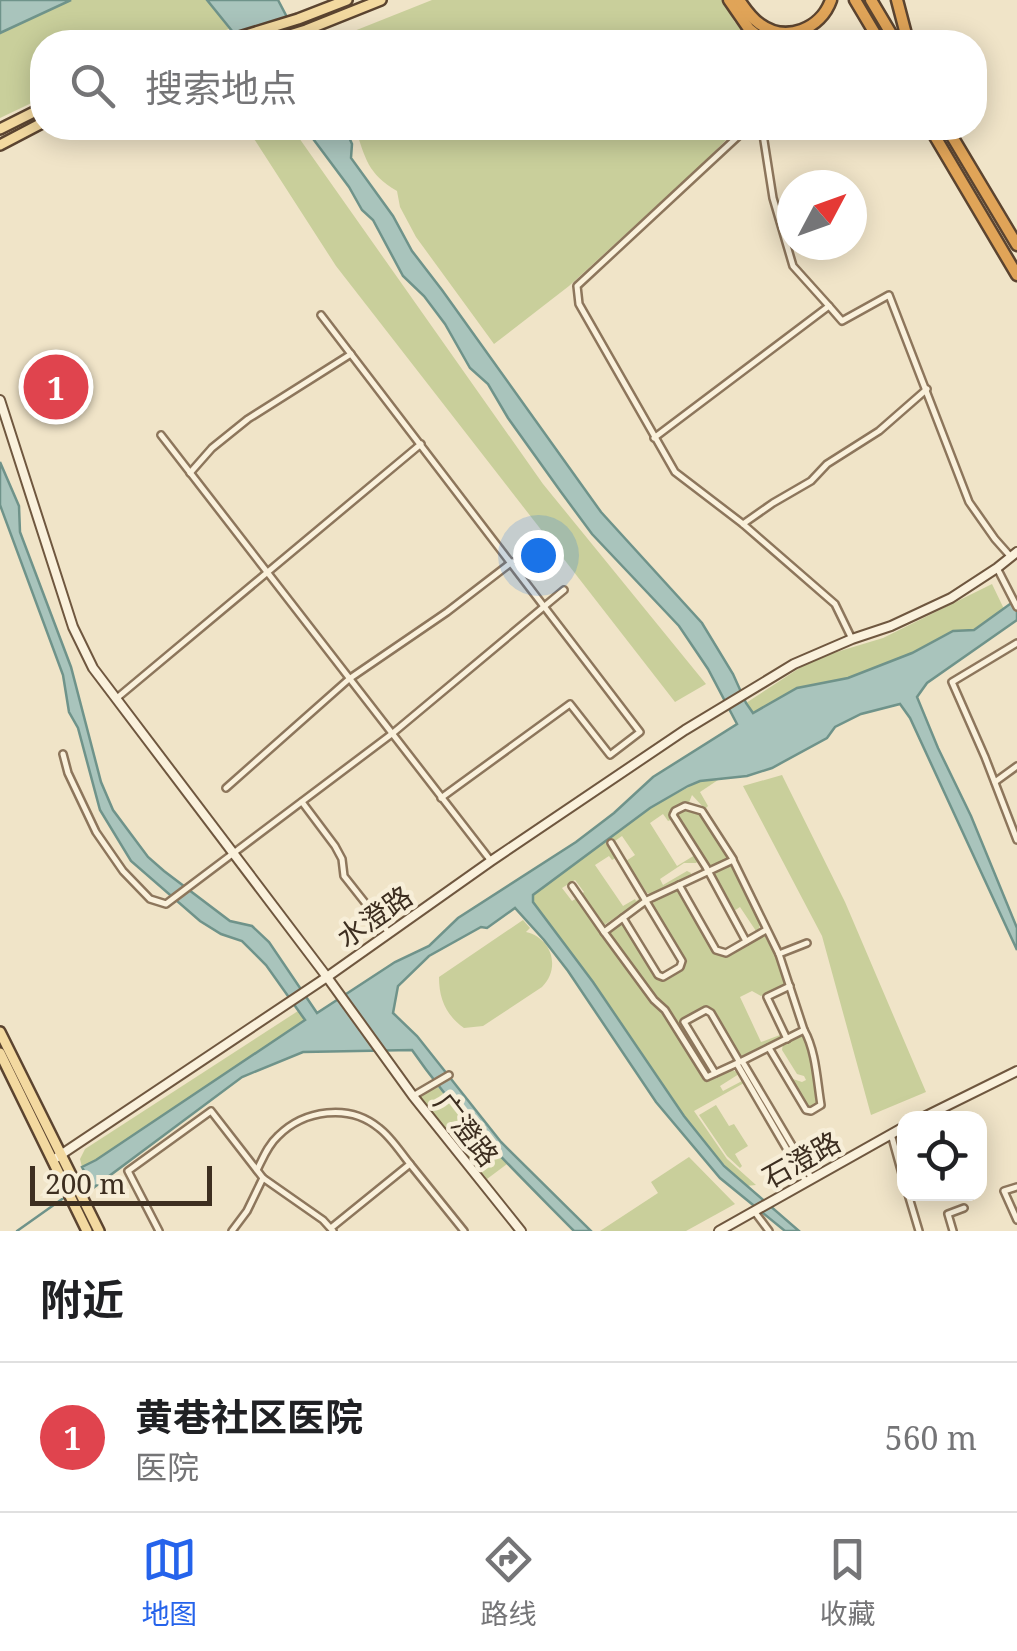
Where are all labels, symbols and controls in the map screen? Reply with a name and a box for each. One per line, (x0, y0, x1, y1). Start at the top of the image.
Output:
search box (30, 30, 987, 140)
icon: search (65, 58, 120, 113)
text: 搜索地点 (145, 61, 297, 113)
north arrow (777, 170, 867, 260)
pin: 1 (23, 350, 88, 424)
your location (513, 530, 564, 581)
street label: 水澄路 (329, 876, 419, 956)
street label: 广澄路 (426, 1084, 508, 1174)
map controls (897, 1111, 987, 1201)
button: locate (897, 1111, 987, 1201)
street label: 石澄路 (755, 1122, 847, 1196)
scale bar (30, 1161, 212, 1206)
text: 200 m (45, 1164, 126, 1202)
text: 附近 (40, 1270, 124, 1327)
text: 黄巷社区医院 (135, 1390, 363, 1442)
text: 1 (63, 1416, 82, 1459)
text: 560 m (885, 1416, 977, 1459)
text: 医院 (135, 1445, 199, 1488)
tab: 地图 (141, 1532, 198, 1632)
tab: 路线 (480, 1532, 537, 1632)
tab: 收藏 (819, 1532, 876, 1632)

